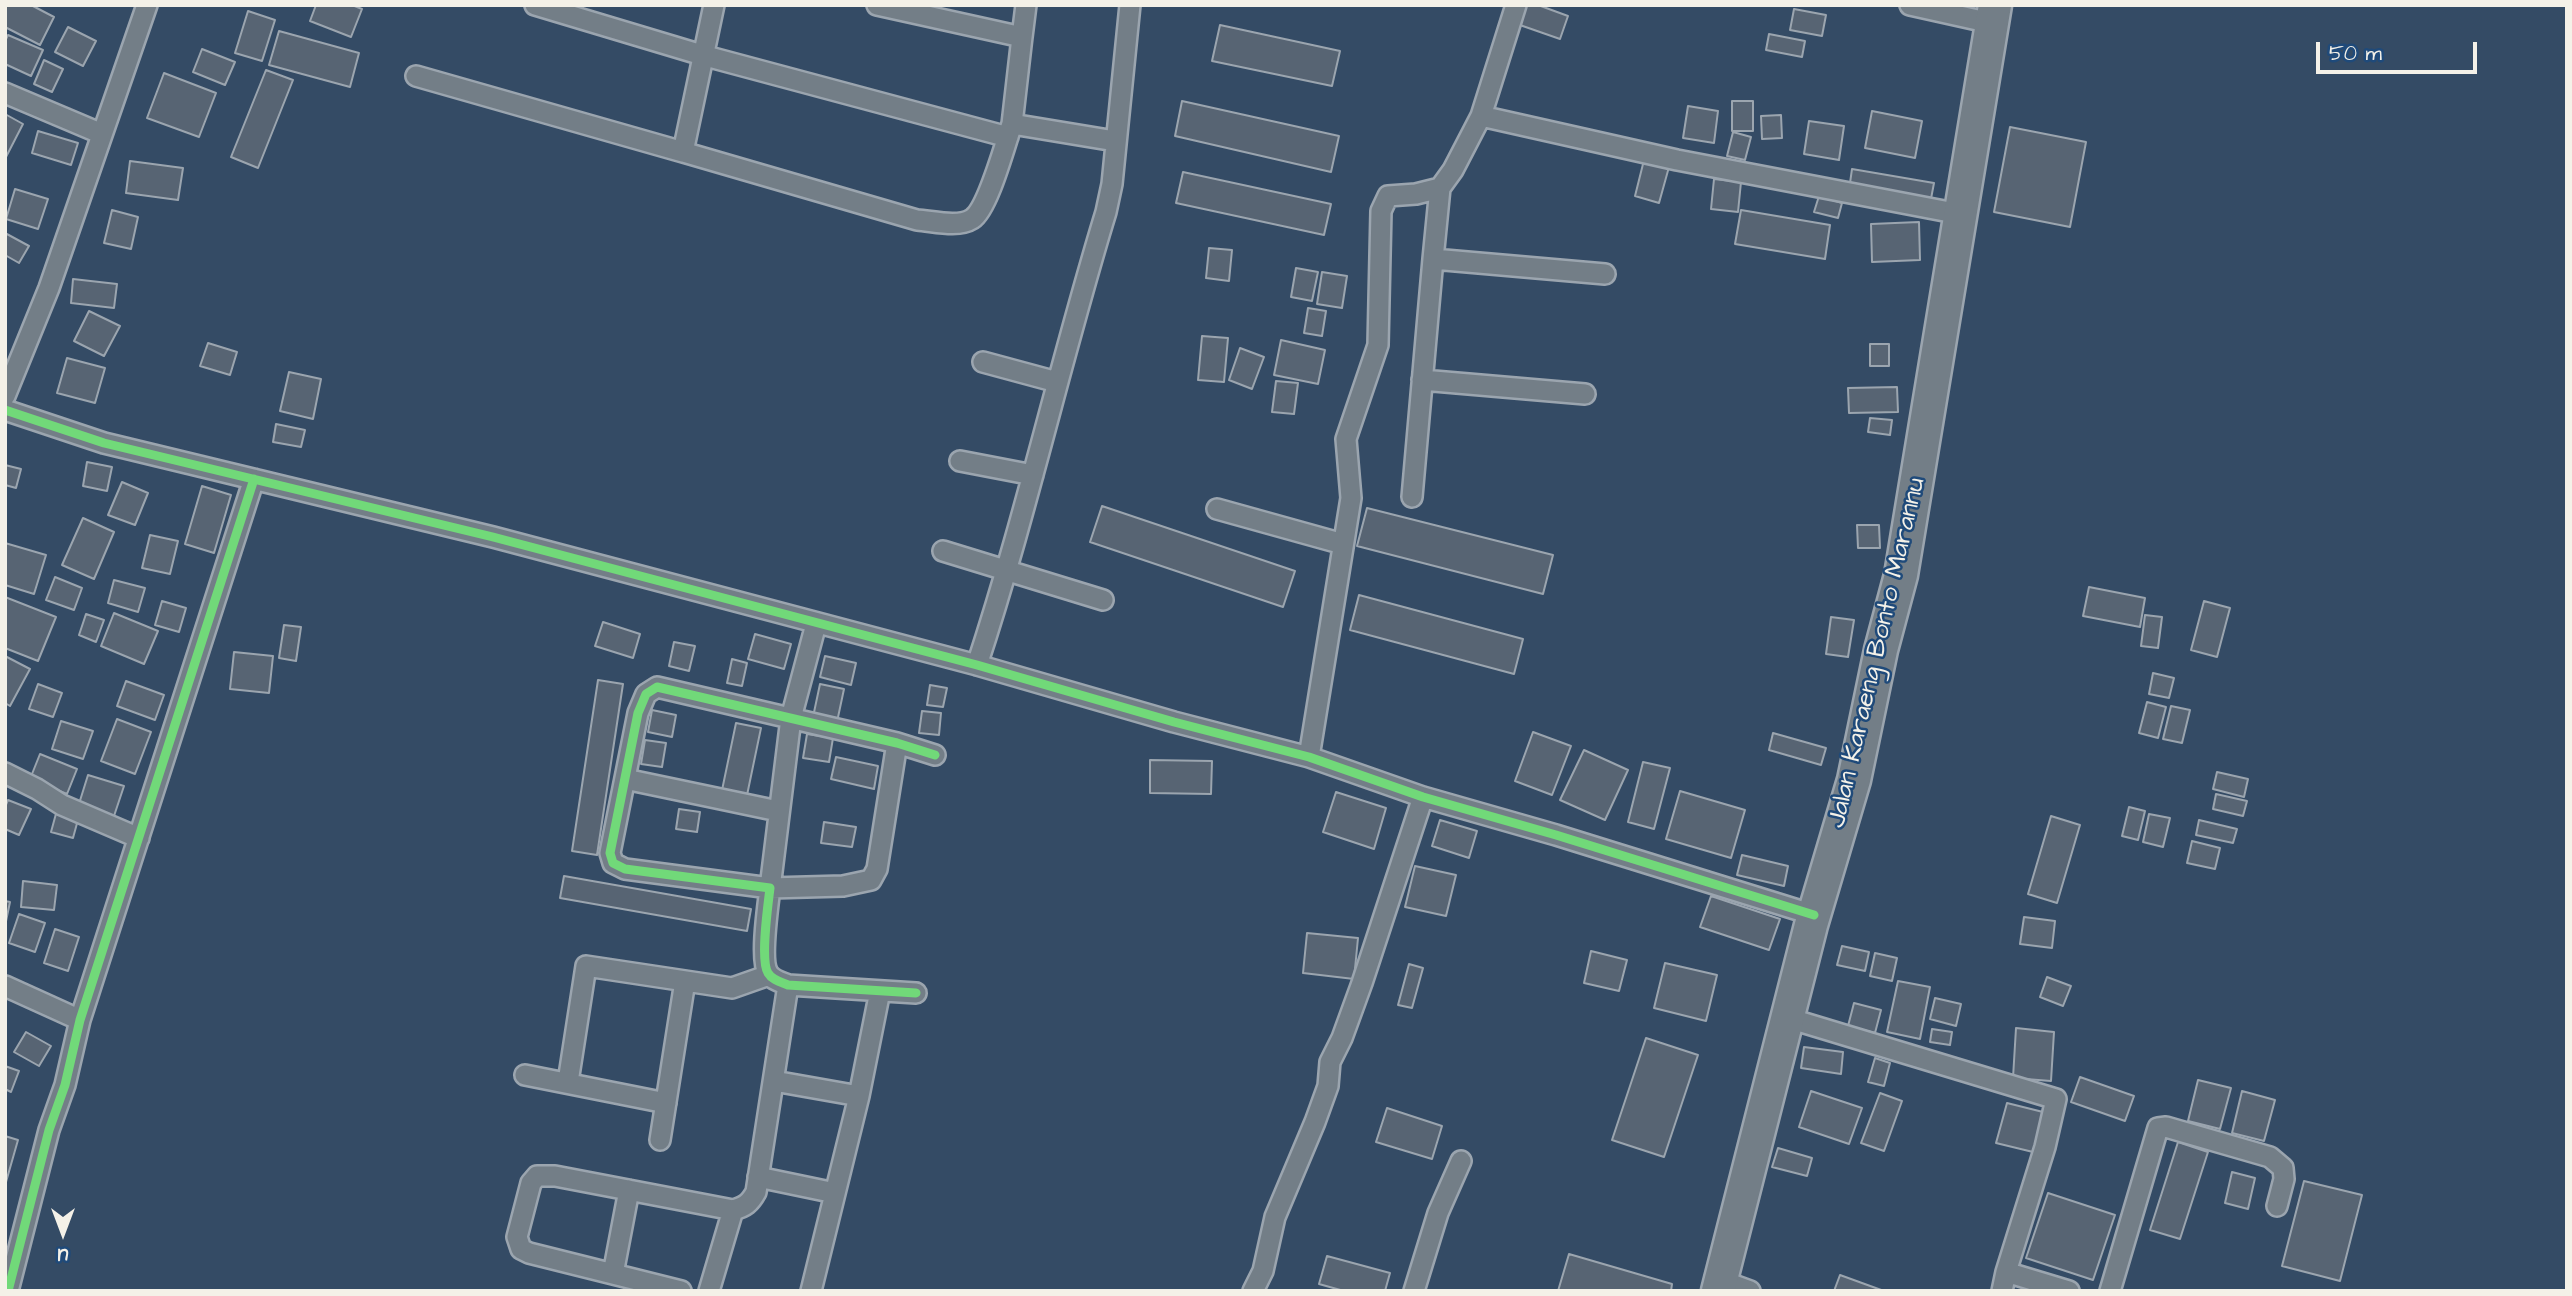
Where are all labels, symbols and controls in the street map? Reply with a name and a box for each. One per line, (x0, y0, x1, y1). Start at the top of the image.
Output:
scale bar (2320, 28, 2481, 72)
text: 50 m (2329, 39, 2382, 68)
street label: Jalan Karaeng Bonto Marannu (1822, 475, 1934, 831)
north arrow (28, 1198, 98, 1268)
text: U (58, 1241, 68, 1268)

